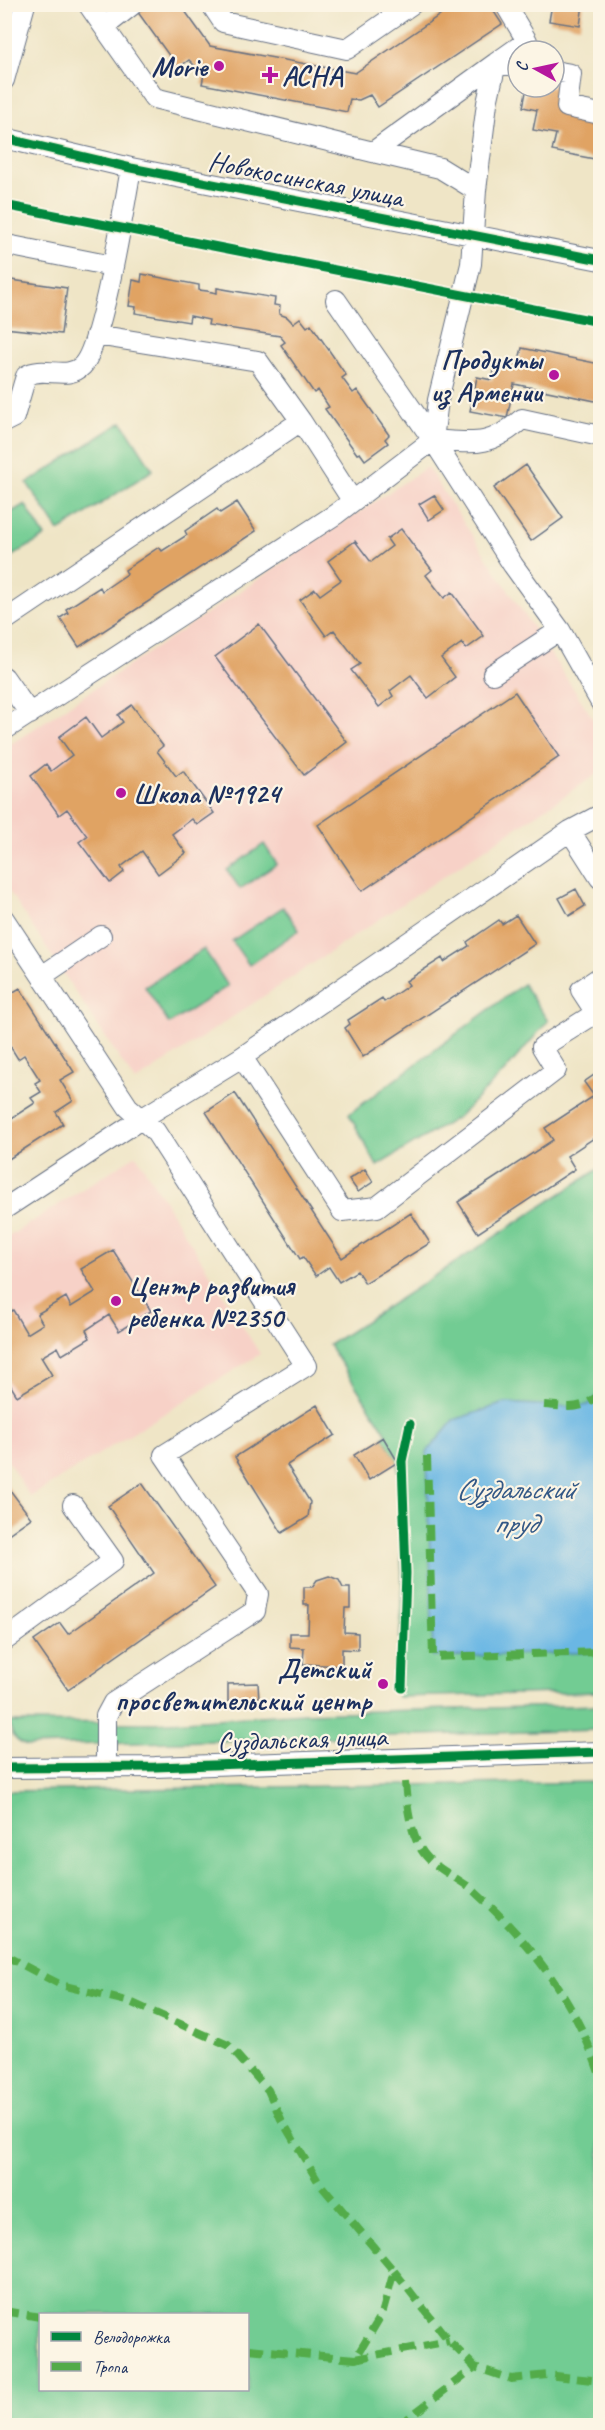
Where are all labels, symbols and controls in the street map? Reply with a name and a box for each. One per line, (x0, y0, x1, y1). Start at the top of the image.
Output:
north arrow (506, 39, 566, 99)
place label: Morie (152, 49, 210, 84)
place label: АСНА (282, 58, 344, 93)
marker: Morie (212, 59, 226, 73)
text: С (512, 60, 533, 72)
marker: АСНА (263, 68, 277, 82)
street label: Новокосинская улица (206, 143, 409, 216)
place label: Продукты из Армении (431, 342, 545, 410)
marker: Продукты из Армении (547, 368, 561, 382)
place label: Школа №1924 (133, 776, 283, 811)
marker: Школа №1924 (114, 786, 128, 800)
place label: Центр развития ребенка №2350 (128, 1268, 296, 1335)
marker: Центр развития ребенка №2350 (109, 1294, 123, 1308)
water label: Суздальский пруд (456, 1470, 580, 1542)
place label: Детский просветительский центр (115, 1651, 373, 1718)
marker: Детский просветительский центр (376, 1677, 390, 1691)
street label: Суздальская улица (217, 1718, 389, 1760)
legend (39, 2313, 249, 2391)
text: Велодорожка (93, 2326, 171, 2348)
text: Тропа (93, 2356, 129, 2378)

